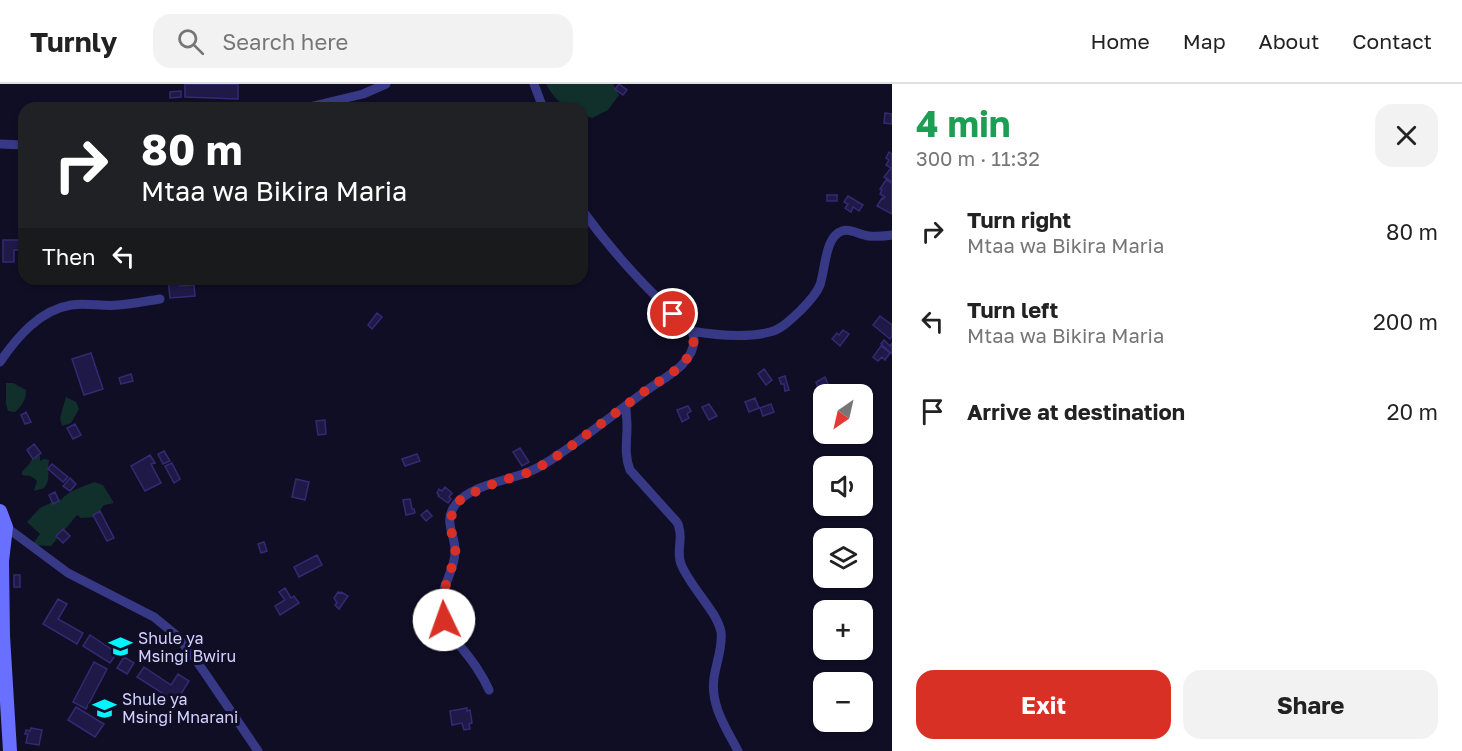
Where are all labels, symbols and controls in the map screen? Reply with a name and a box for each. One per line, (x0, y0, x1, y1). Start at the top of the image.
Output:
search box (153, 14, 573, 68)
text: Turnly (30, 25, 117, 58)
icon: search (174, 25, 207, 58)
text: Search here (222, 28, 348, 55)
text: Home (1090, 28, 1150, 54)
text: Map (1183, 28, 1226, 54)
text: About (1259, 28, 1319, 54)
text: Contact (1352, 28, 1432, 54)
text: 4 min (916, 102, 1011, 145)
button: close (1375, 104, 1438, 167)
text: 80 m (141, 124, 242, 174)
icon: right (42, 126, 120, 204)
text: 300 m · 11:32 (916, 146, 1040, 170)
text: Mtaa wa Bikira Maria (141, 175, 407, 207)
text: Turn right (967, 206, 1071, 233)
icon: right (916, 215, 949, 248)
text: 80 m (1386, 218, 1438, 245)
text: Mtaa wa Bikira Maria (967, 233, 1164, 257)
icon: left (107, 240, 140, 273)
text: Then (42, 243, 95, 270)
pin (647, 288, 698, 339)
text: Turn left (967, 296, 1058, 323)
icon: arrive (656, 297, 689, 330)
icon: left (916, 305, 949, 338)
text: 200 m (1373, 308, 1438, 335)
text: Mtaa wa Bikira Maria (967, 323, 1164, 347)
north arrow (813, 384, 873, 444)
map controls (813, 384, 873, 732)
icon: arrive (916, 395, 949, 428)
text: Arrive at destination (967, 398, 1185, 425)
text: 20 m (1387, 398, 1438, 425)
button: sound (813, 456, 873, 516)
button: layers (813, 528, 873, 588)
position arrow (412, 588, 476, 652)
button: + (813, 600, 873, 660)
place label: Shule ya Msingi Bwiru (138, 628, 236, 666)
school or university icon: Shule ya Msingi Bwiru (107, 634, 133, 660)
button: Exit (916, 670, 1171, 739)
button: Share (1183, 670, 1438, 739)
button: − (813, 672, 873, 732)
place label: Shule ya Msingi Mnarani (122, 689, 238, 727)
school or university icon: Shule ya Msingi Mnarani (91, 695, 117, 721)

